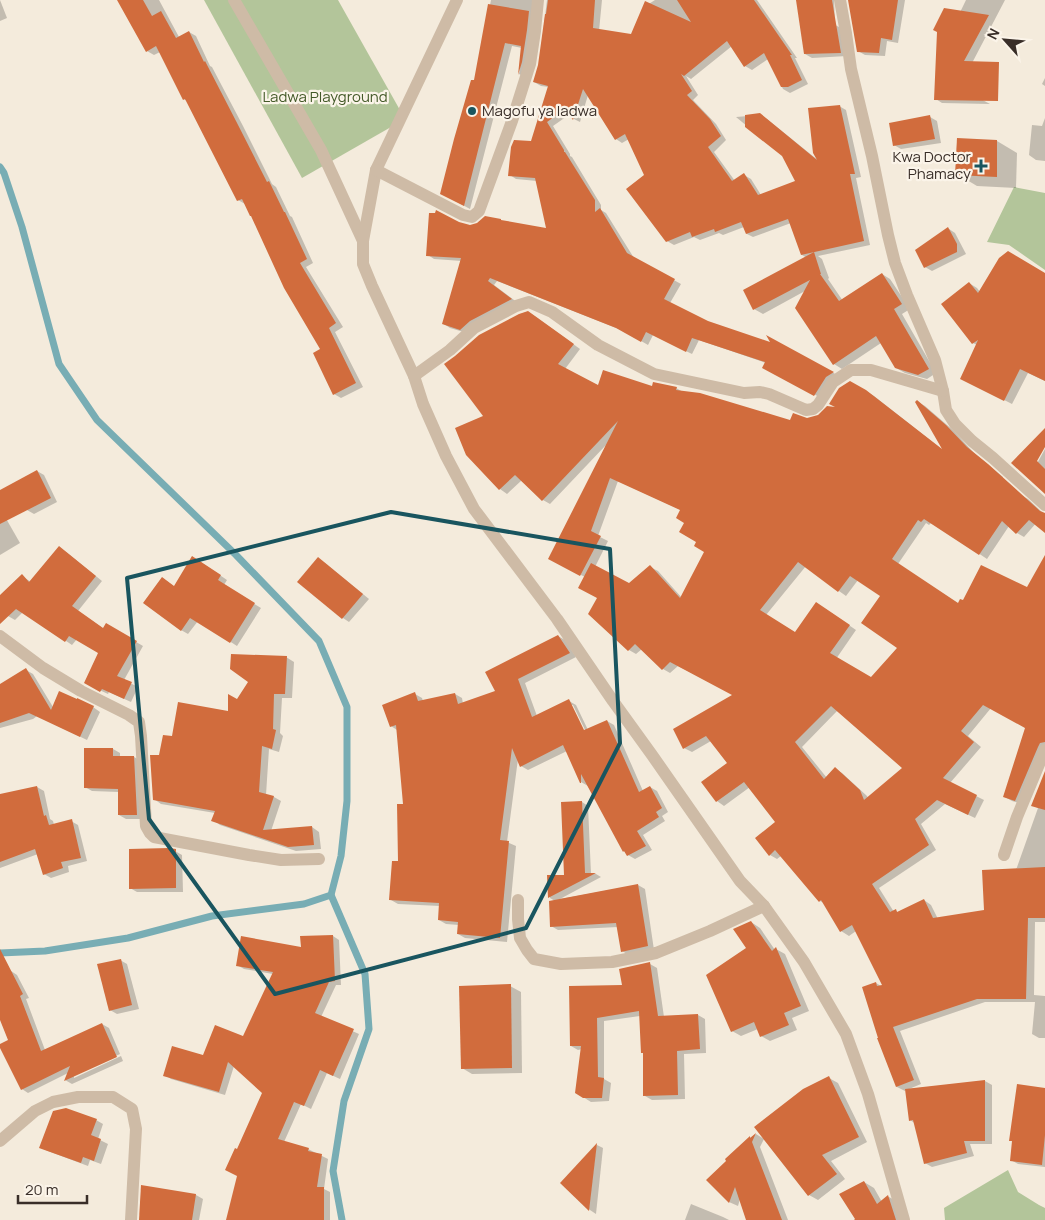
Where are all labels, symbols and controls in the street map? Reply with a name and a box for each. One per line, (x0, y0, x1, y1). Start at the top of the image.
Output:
north arrow (980, 15, 1030, 65)
text: N (982, 25, 1004, 43)
park label: Ladwa Playground (262, 86, 388, 107)
place label: Magofu ya ladwa (482, 100, 597, 121)
marker: Magofu ya ladwa (466, 105, 478, 117)
place label: Kwa Doctor Phamacy (892, 146, 972, 184)
marker: Kwa Doctor Phamacy (975, 160, 987, 172)
scale bar (18, 1172, 86, 1204)
text: 20 m (25, 1179, 58, 1200)

